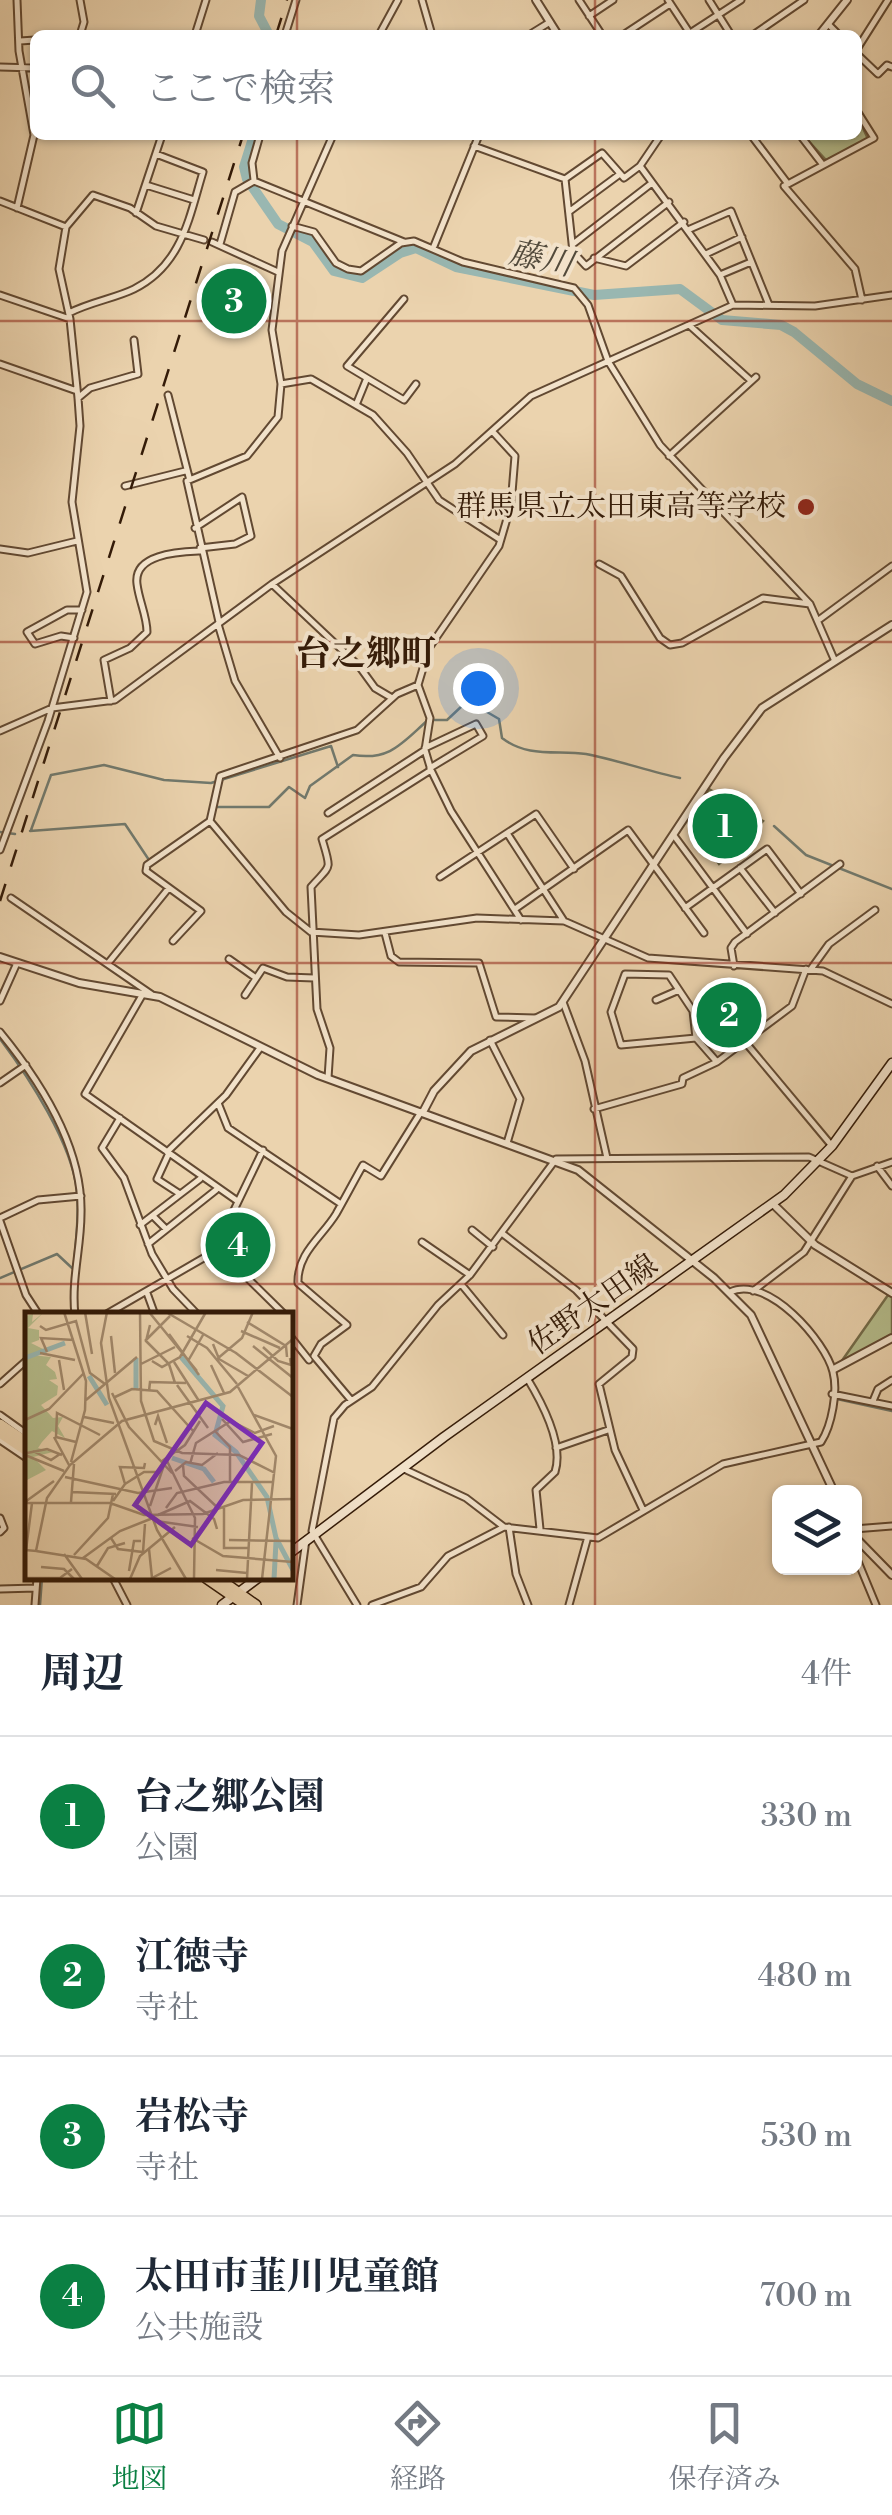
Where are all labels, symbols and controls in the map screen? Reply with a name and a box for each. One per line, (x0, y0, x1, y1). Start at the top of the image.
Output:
search box (30, 30, 862, 140)
icon: search (65, 58, 120, 113)
text: ここで検索 (145, 66, 335, 113)
water label: 藤川 (506, 233, 579, 286)
pin: 3 (202, 264, 266, 338)
place label: 群馬県立太田東高等学校 (456, 488, 786, 526)
marker: 群馬県立太田東高等学校 (795, 496, 817, 518)
district label: 台之郷町 (296, 633, 436, 676)
your location (453, 663, 504, 714)
pin: 1 (692, 788, 758, 864)
pin: 2 (696, 978, 762, 1052)
pin: 4 (206, 1208, 270, 1282)
street label: 佐野太田線 (521, 1246, 665, 1364)
inset map (25, 1312, 292, 1580)
map controls (772, 1485, 862, 1575)
button: layers (772, 1485, 862, 1575)
text: 周辺 (40, 1648, 124, 1701)
text: 4件 (801, 1654, 852, 1694)
text: 台之郷公園 (135, 1774, 325, 1821)
text: 1 (65, 1796, 80, 1836)
text: 330 m (761, 1796, 852, 1836)
text: 公園 (135, 1828, 199, 1868)
text: 江徳寺 (135, 1934, 249, 1981)
text: 2 (62, 1956, 83, 1996)
text: 480 m (758, 1956, 852, 1996)
text: 寺社 (135, 1988, 199, 2028)
text: 岩松寺 (135, 2094, 249, 2141)
text: 3 (63, 2116, 82, 2156)
text: 530 m (761, 2116, 852, 2156)
text: 寺社 (135, 2148, 199, 2188)
text: 太田市韮川児童館 (135, 2254, 439, 2301)
text: 4 (62, 2276, 83, 2316)
text: 700 m (760, 2276, 852, 2316)
text: 公共施設 (135, 2308, 263, 2348)
tab: 地図 (111, 2396, 167, 2497)
tab: 経路 (390, 2396, 446, 2497)
tab: 保存済み (669, 2396, 781, 2497)

